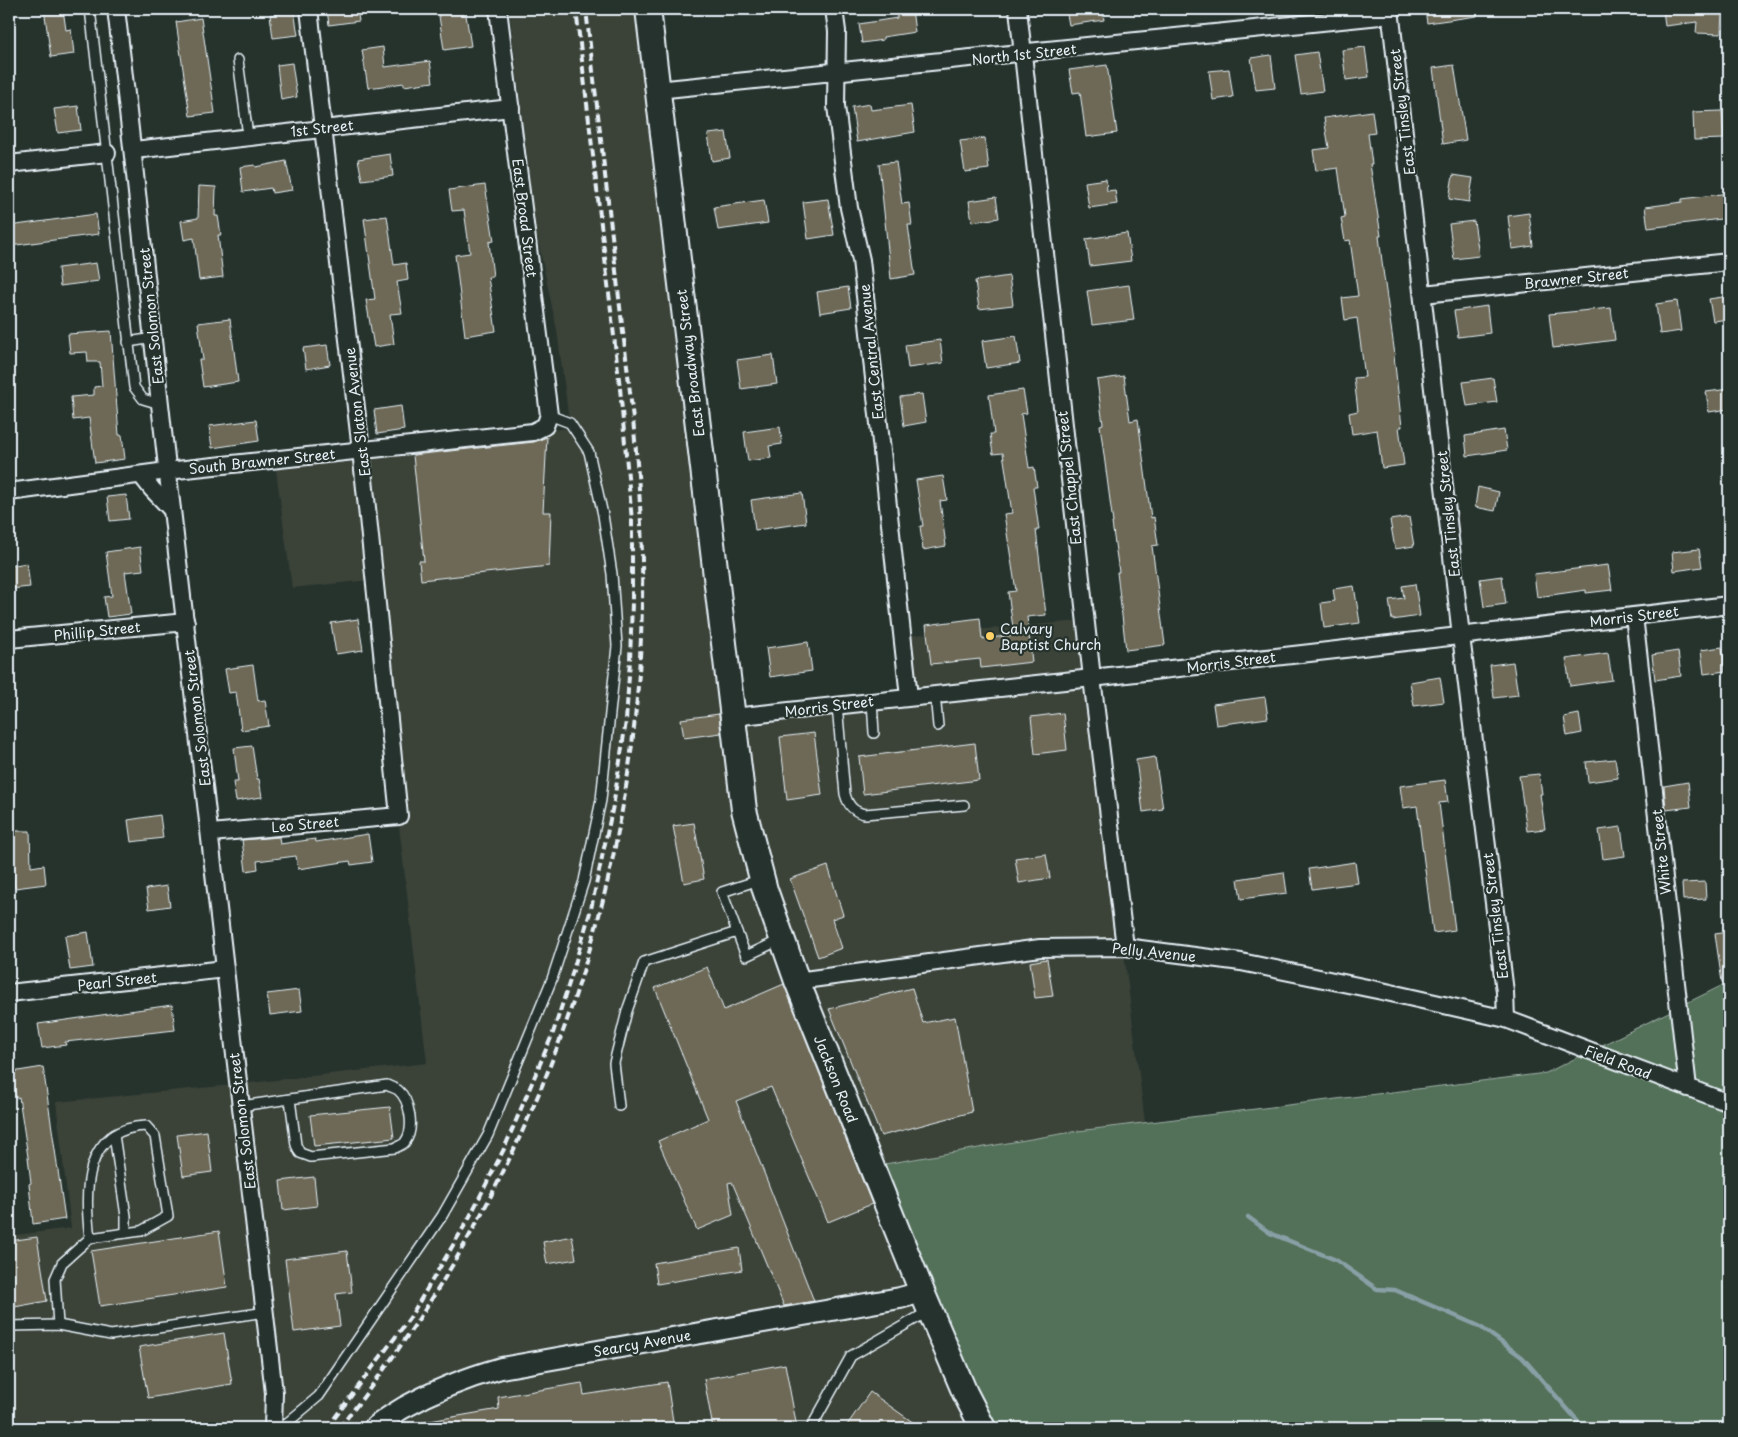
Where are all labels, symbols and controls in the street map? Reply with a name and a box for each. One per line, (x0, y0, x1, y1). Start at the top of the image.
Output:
street label: North 1st Street (971, 38, 1078, 70)
street label: East Tinsley Street (1384, 47, 1420, 176)
street label: 1st Street (290, 114, 355, 142)
street label: East Broad Street (507, 157, 543, 279)
street label: East Solomon Street (133, 246, 169, 385)
street label: Brawner Street (1523, 262, 1630, 294)
street label: East Central Avenue (853, 283, 889, 421)
street label: East Broadway Street (671, 288, 709, 438)
street label: East Slaton Avenue (339, 346, 375, 478)
street label: East Chappel Street (1052, 410, 1086, 546)
street label: South Brawner Street (188, 443, 337, 479)
street label: East Tinsley Street (1431, 450, 1465, 578)
street label: Morris Street (1588, 600, 1680, 632)
street label: Phillip Street (53, 616, 142, 646)
place label: Calvary Baptist Church (1000, 618, 1101, 655)
marker: Calvary Baptist Church (984, 630, 996, 642)
street label: Morris Street (1185, 646, 1277, 678)
street label: East Solomon Street (178, 648, 216, 787)
street label: Morris Street (783, 690, 875, 722)
street label: White Street (1646, 808, 1676, 896)
street label: Leo Street (270, 811, 340, 837)
street label: East Tinsley Street (1477, 851, 1513, 980)
street label: Pelly Avenue (1111, 937, 1197, 967)
street label: Pearl Street (76, 966, 158, 996)
street label: Jackson Road (809, 1032, 863, 1126)
street label: Field Road (1582, 1040, 1654, 1084)
street label: East Solomon Street (223, 1051, 261, 1190)
street label: Searcy Avenue (592, 1324, 692, 1362)

